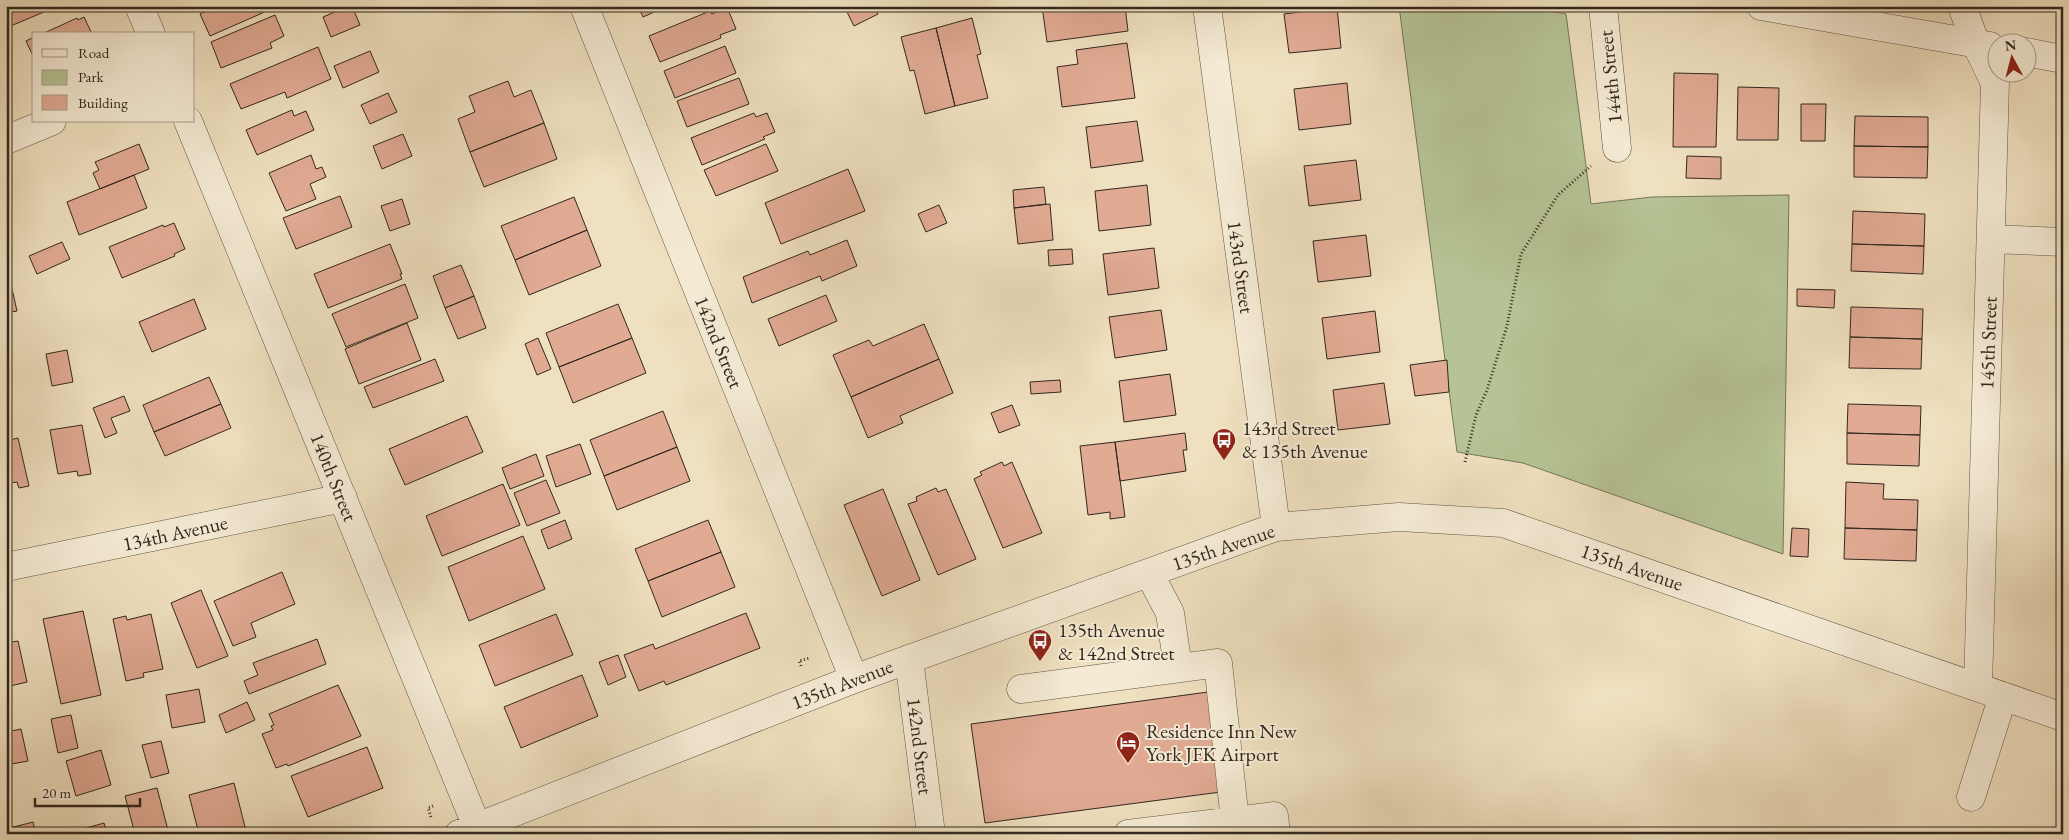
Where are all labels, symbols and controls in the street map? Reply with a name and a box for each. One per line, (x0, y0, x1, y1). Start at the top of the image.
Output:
street label: 144th Street (1592, 29, 1628, 125)
legend (32, 32, 195, 122)
north arrow (1986, 32, 2036, 82)
text: N (2004, 35, 2018, 55)
text: Road (78, 43, 110, 62)
text: Park (78, 67, 105, 86)
text: Building (78, 93, 128, 112)
street label: 143rd Street (1222, 219, 1260, 316)
street label: 142nd Street (689, 292, 750, 393)
street label: 145th Street (1973, 295, 2003, 390)
place label: 143rd Street & 135th Avenue (1242, 415, 1368, 464)
bus stop icon: 143rd Street & 135th Avenue (1211, 427, 1237, 461)
street label: 140th Street (304, 429, 364, 526)
street label: 134th Avenue (120, 509, 230, 557)
street label: 135th Avenue (1168, 517, 1278, 577)
street label: 135th Avenue (1577, 537, 1687, 597)
place label: 135th Avenue & 142nd Street (1058, 617, 1175, 666)
bus stop icon: 135th Avenue & 142nd Street (1027, 628, 1053, 662)
street label: 135th Avenue (787, 653, 897, 715)
street label: 142nd Street (901, 696, 939, 797)
place label: Residence Inn New York JFK Airport (1146, 718, 1297, 767)
hotel icon: Residence Inn New York JFK Airport (1115, 730, 1141, 764)
scale bar (35, 775, 140, 807)
text: 20 m (42, 783, 71, 802)

